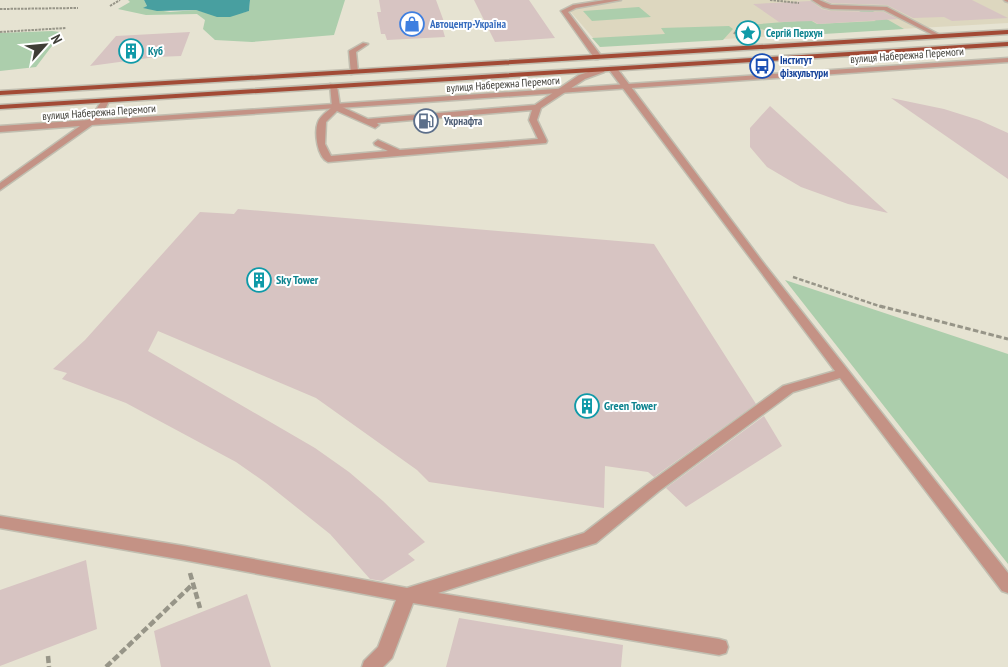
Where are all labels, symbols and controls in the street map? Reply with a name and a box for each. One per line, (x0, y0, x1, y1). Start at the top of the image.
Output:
shop icon: Автоцентр-Україна (399, 11, 425, 37)
place label: Автоцентр-Україна (429, 17, 506, 31)
north arrow (20, 20, 70, 70)
place icon: Сергій Перхун (735, 20, 761, 46)
place label: Сергій Перхун (766, 26, 823, 40)
text: N (47, 32, 66, 47)
building icon: Куб (118, 38, 144, 64)
place label: Куб (148, 44, 163, 58)
street label: вулиця Набережна Перемоги (850, 44, 964, 66)
bus stop icon: Інститут фізкультури (749, 53, 775, 79)
place label: Інститут фізкультури (780, 53, 828, 80)
street label: вулиця Набережна Перемоги (446, 73, 560, 95)
street label: вулиця Набережна Перемоги (42, 101, 156, 123)
fuel station icon: Укрнафта (413, 108, 439, 134)
place label: Укрнафта (443, 114, 483, 128)
building icon: Sky Tower (246, 267, 272, 293)
place label: Sky Tower (276, 272, 319, 287)
building icon: Green Tower (574, 393, 600, 419)
place label: Green Tower (604, 398, 657, 413)

